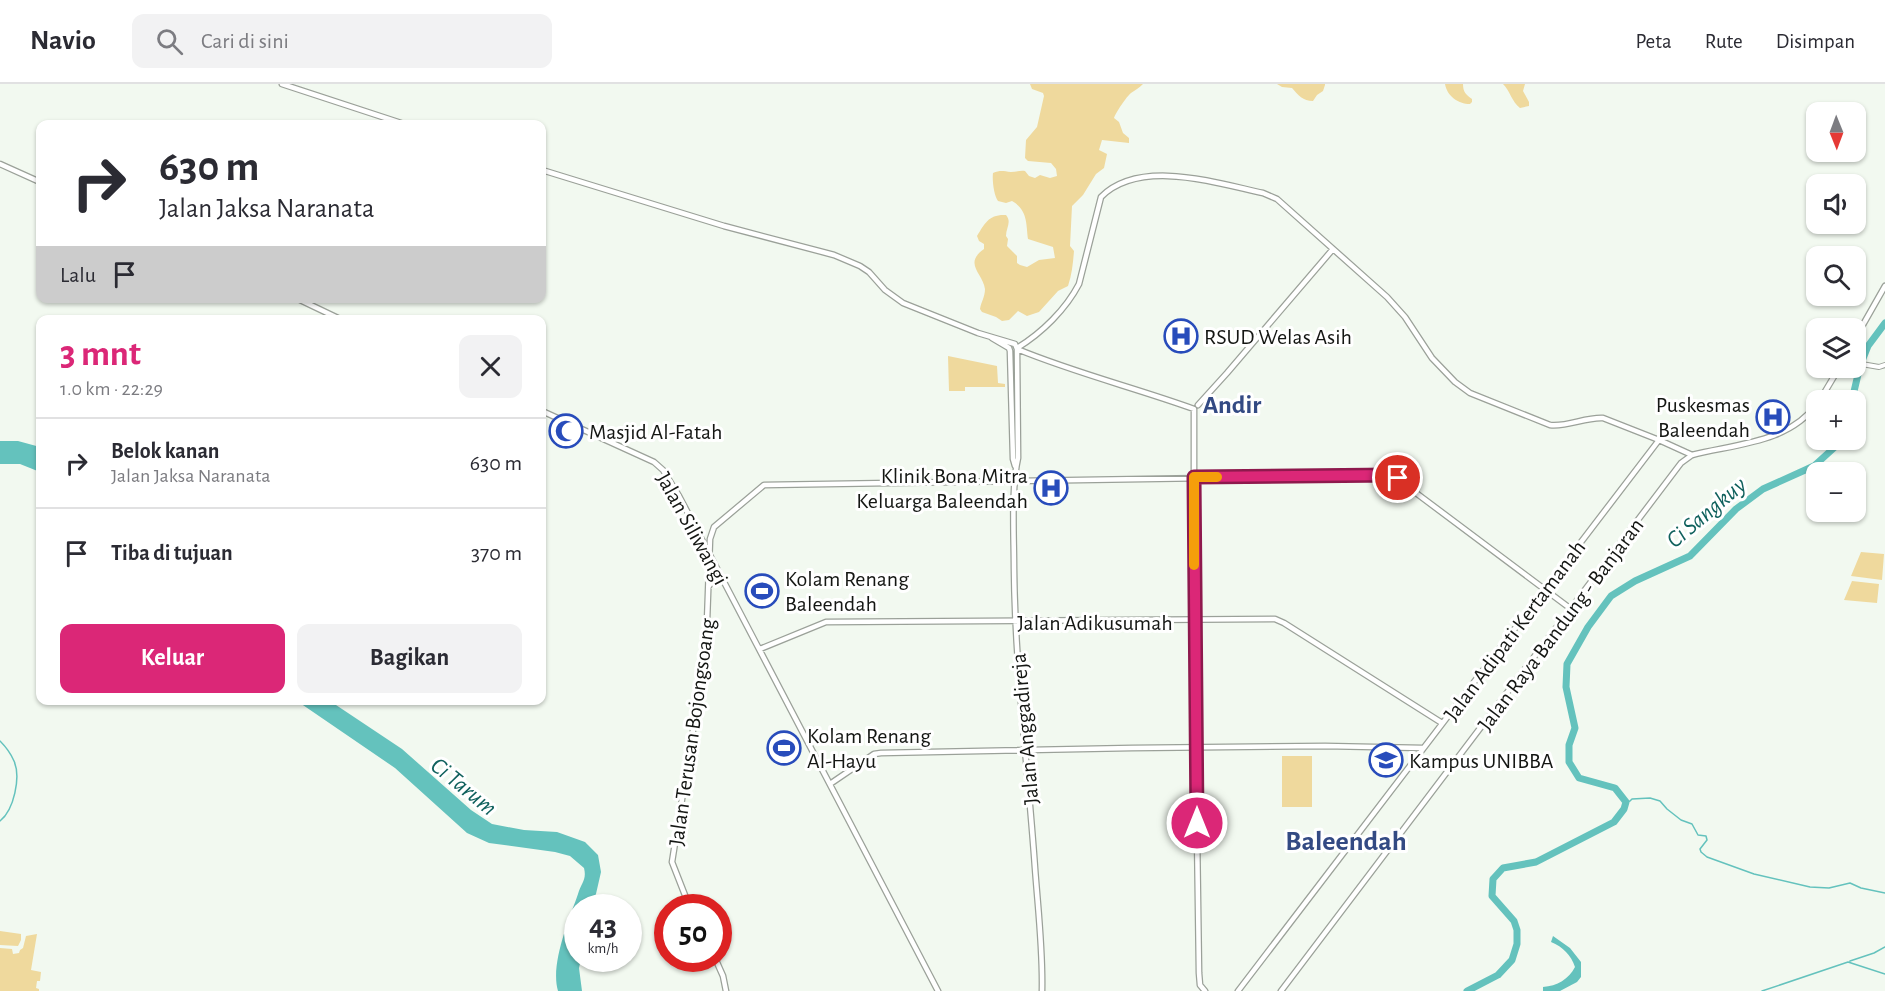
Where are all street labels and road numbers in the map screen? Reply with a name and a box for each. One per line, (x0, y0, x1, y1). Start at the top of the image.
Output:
street label: Jalan Siliwangi (652, 468, 732, 589)
street label: Jalan Raya Bandung - Banjaran (1474, 514, 1648, 735)
street label: Jalan Adipati Kertamanah (1440, 536, 1590, 725)
street label: Jalan Adikusumah (1017, 612, 1173, 634)
street label: Jalan Terusan Bojongsoang (665, 617, 719, 847)
street label: Jalan Anggadireja (1007, 652, 1043, 806)

